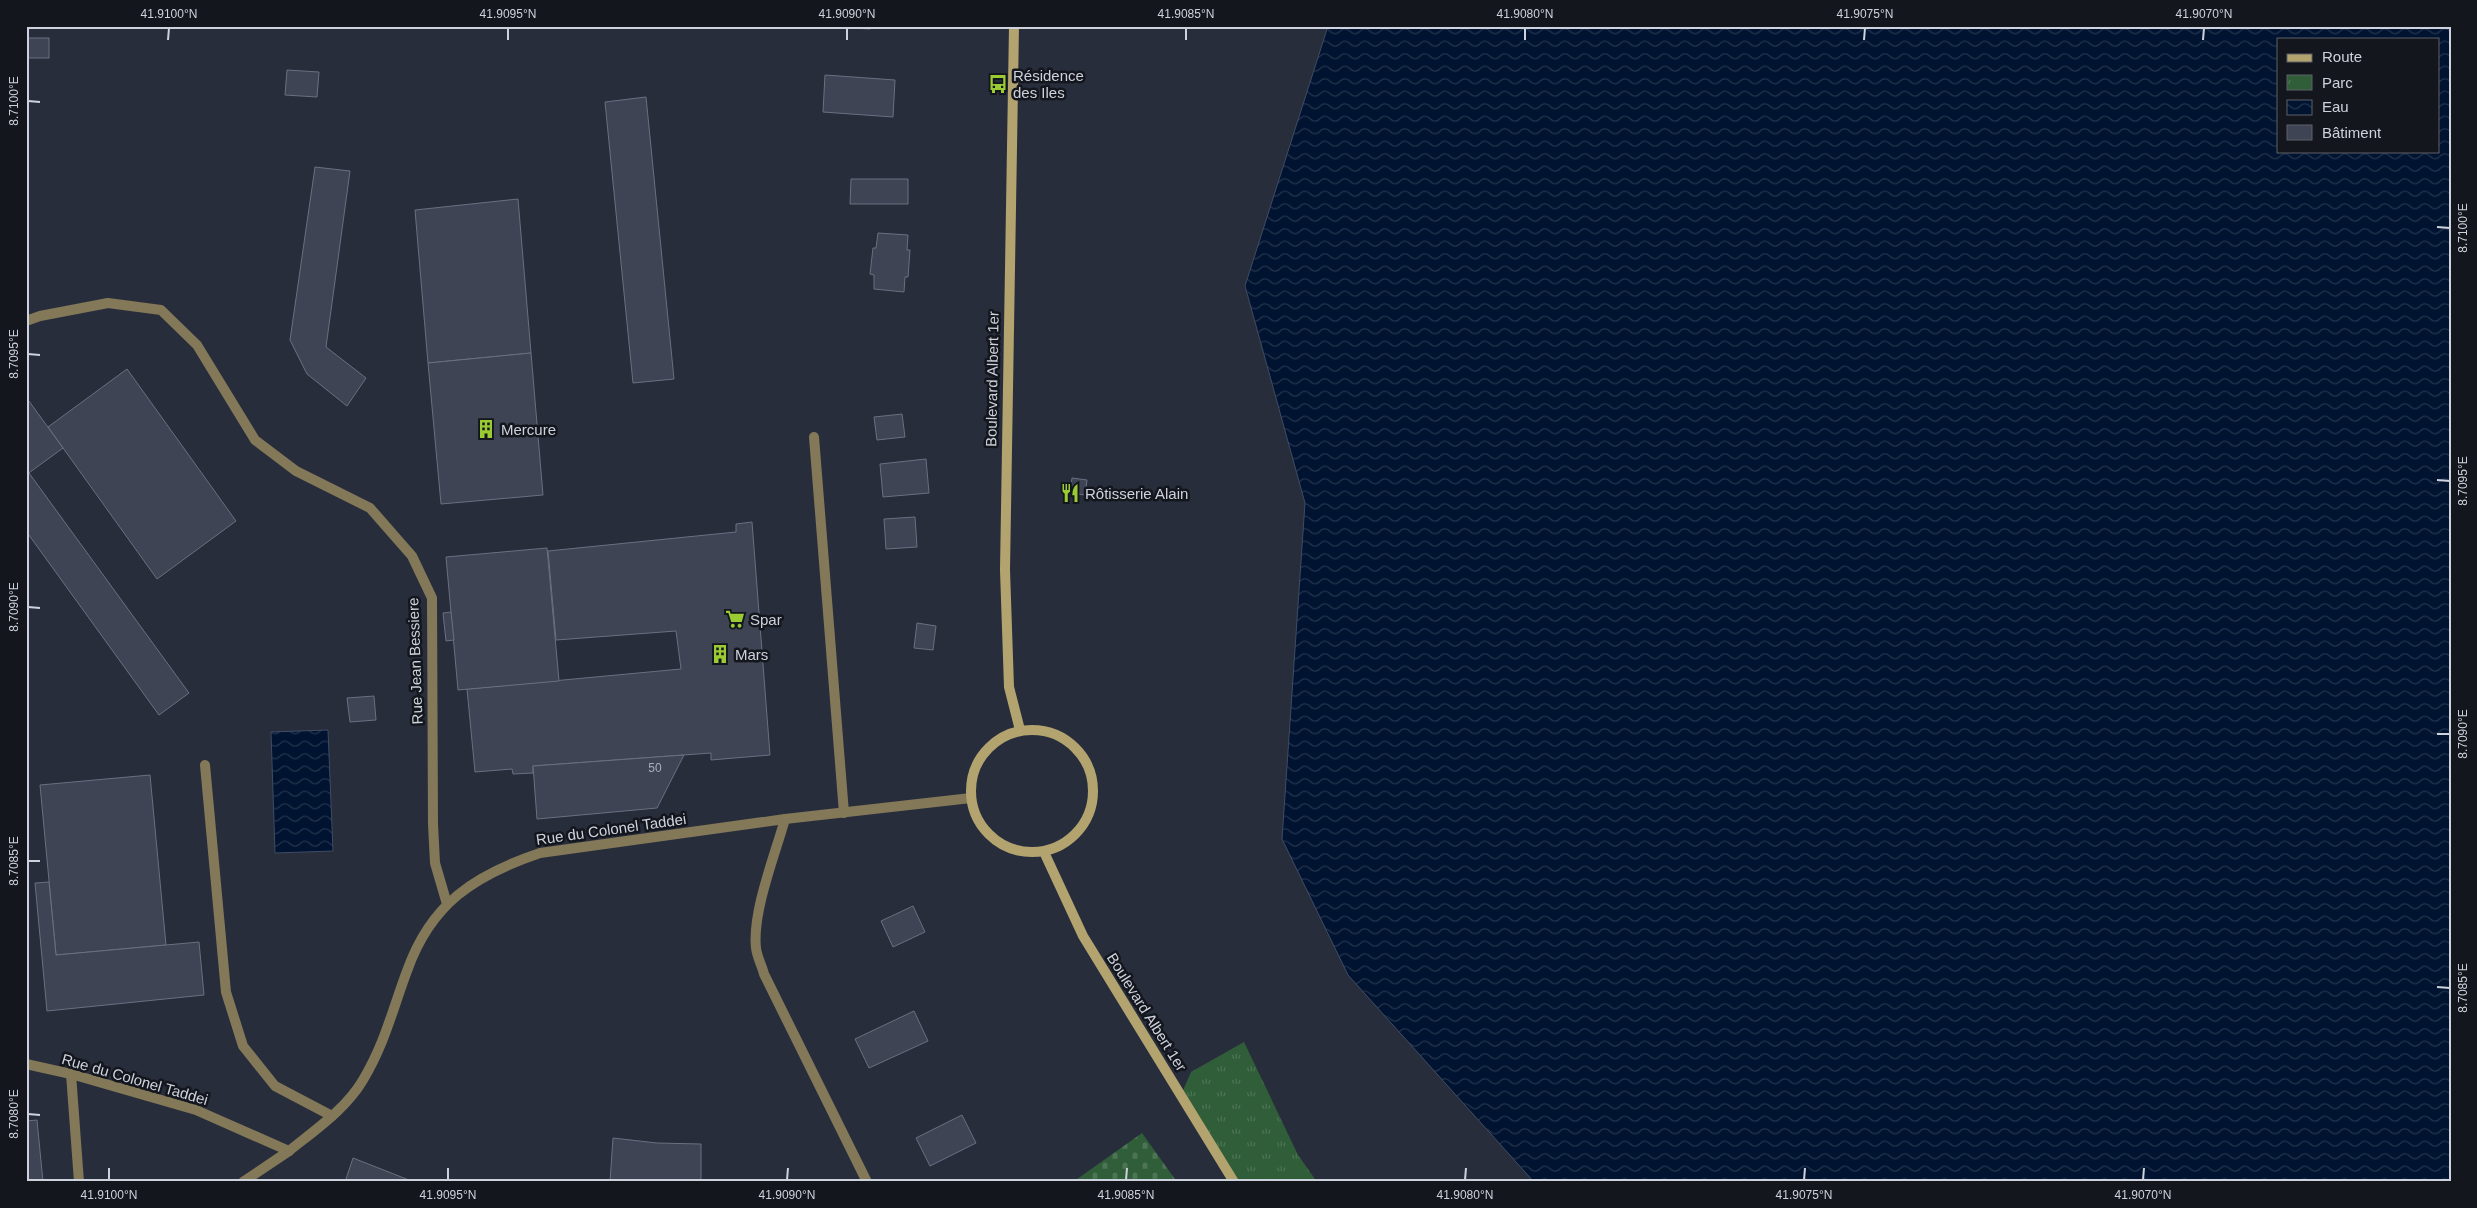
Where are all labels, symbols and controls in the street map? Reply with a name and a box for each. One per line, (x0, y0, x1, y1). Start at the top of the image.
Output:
text: 41.9100°N (141, 7, 197, 21)
text: 41.9095°N (480, 7, 536, 21)
text: 41.9090°N (819, 7, 875, 21)
text: 41.9085°N (1158, 7, 1214, 21)
text: 41.9080°N (1497, 7, 1553, 21)
text: 41.9075°N (1837, 7, 1893, 21)
text: 41.9070°N (2176, 7, 2232, 21)
legend (2277, 38, 2440, 152)
text: Route (2322, 48, 2362, 65)
place label: Résidence des Iles (1013, 67, 1084, 101)
bus stop icon: Résidence des Iles (987, 73, 1009, 95)
text: Parc (2322, 74, 2353, 91)
text: 8.7100°E (7, 76, 21, 126)
text: Eau (2322, 98, 2349, 115)
text: Bâtiment (2322, 124, 2382, 141)
text: 8.7100°E (2456, 203, 2470, 253)
street label: Boulevard Albert 1er (982, 311, 1002, 447)
text: 8.7095°E (7, 329, 21, 379)
building icon: Mercure (475, 418, 497, 440)
place label: Mercure (501, 421, 556, 438)
text: 8.7095°E (2456, 456, 2470, 506)
restaurant icon: Rôtisserie Alain (1059, 482, 1081, 504)
place label: Rôtisserie Alain (1085, 485, 1188, 502)
text: 8.7090°E (7, 582, 21, 632)
street label: Rue Jean Bessiere (404, 597, 426, 725)
supermarket icon: Spar (724, 608, 746, 630)
place label: Spar (750, 611, 782, 628)
building icon: Mars (709, 643, 731, 665)
place label: Mars (735, 646, 768, 663)
text: 8.7090°E (2456, 709, 2470, 759)
house number: 50 (648, 761, 662, 775)
street label: Rue du Colonel Taddei (535, 810, 687, 848)
text: 8.7085°E (7, 836, 21, 886)
street label: Boulevard Albert 1er (1104, 950, 1190, 1074)
text: 8.7085°E (2456, 963, 2470, 1013)
street label: Rue du Colonel Taddei (60, 1050, 210, 1108)
text: 8.7080°E (7, 1089, 21, 1139)
text: 41.9100°N (81, 1188, 137, 1202)
text: 41.9095°N (420, 1188, 476, 1202)
text: 41.9090°N (759, 1188, 815, 1202)
text: 41.9085°N (1098, 1188, 1154, 1202)
text: 41.9080°N (1437, 1188, 1493, 1202)
text: 41.9075°N (1776, 1188, 1832, 1202)
text: 41.9070°N (2115, 1188, 2171, 1202)

